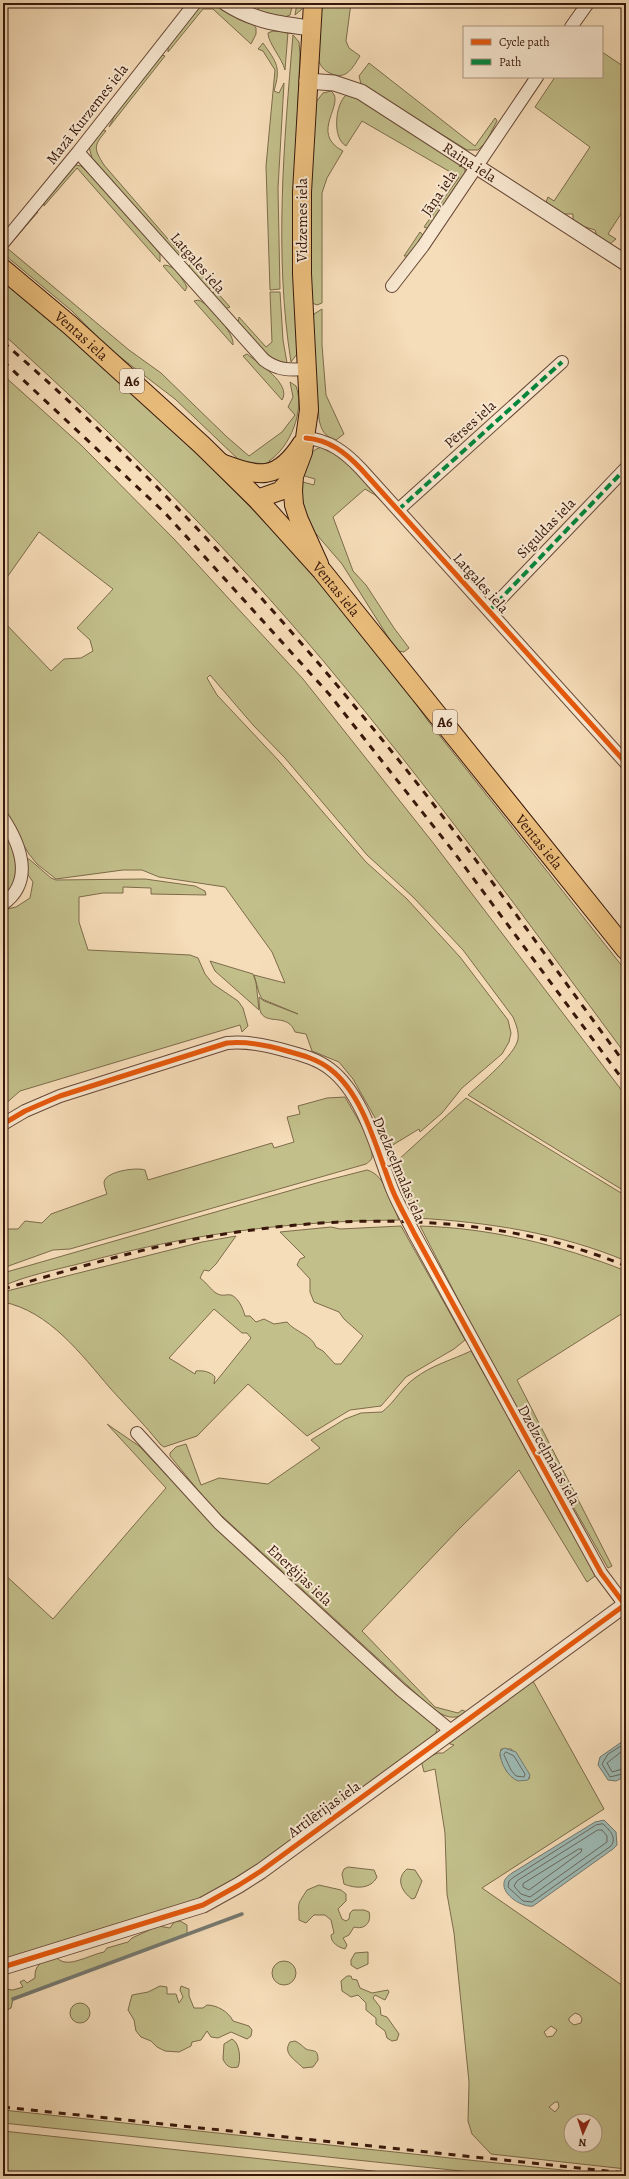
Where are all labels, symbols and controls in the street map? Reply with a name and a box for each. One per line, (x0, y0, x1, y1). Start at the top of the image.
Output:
legend (463, 26, 603, 78)
text: Cycle path (499, 34, 550, 50)
text: Path (499, 54, 522, 70)
street label: Mazā Kurzemes iela (41, 59, 133, 169)
street label: Raiņa iela (439, 137, 500, 187)
street label: Jāņa iela (416, 166, 462, 220)
street label: Vidzemes iela (292, 178, 312, 263)
street label: Latgales iela (166, 228, 230, 298)
street label: Ventas iela (50, 306, 113, 365)
road number: A6 (120, 369, 144, 393)
street label: Pērses iela (440, 395, 500, 453)
street label: Siguldas iela (512, 493, 580, 563)
street label: Latgales iela (449, 548, 513, 618)
street label: Ventas iela (307, 556, 365, 621)
road number: A6 (433, 710, 457, 734)
street label: Ventas iela (510, 809, 568, 874)
street label: Dzelzceļmalas iela (368, 1114, 430, 1224)
street label: Dzelzceļmalas iela (513, 1401, 585, 1509)
street label: Enerģijas iela (263, 1540, 337, 1610)
street label: Artilērijas iela (283, 1776, 364, 1843)
north arrow (563, 2113, 603, 2153)
text: N (578, 2135, 587, 2150)

